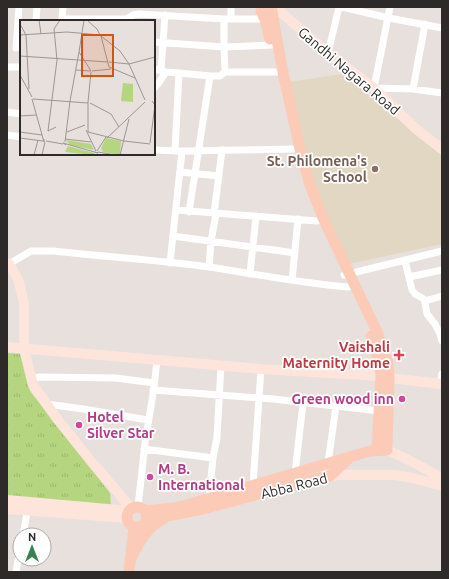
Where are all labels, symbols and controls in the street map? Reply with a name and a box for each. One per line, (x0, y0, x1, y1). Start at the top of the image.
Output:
inset map (20, 20, 155, 155)
street label: Gandhi Nagara Road (295, 24, 403, 118)
place label: St. Philomena's School (267, 153, 367, 185)
marker: St. Philomena's School (370, 164, 380, 174)
place label: Vaishali Maternity Home (283, 339, 390, 371)
marker: Vaishali Maternity Home (393, 349, 405, 361)
place label: Green wood inn (291, 391, 394, 407)
marker: Green wood inn (397, 394, 407, 404)
place label: Hotel Silver Star (87, 409, 155, 441)
marker: Hotel Silver Star (74, 420, 84, 430)
place label: M. B. International (158, 461, 244, 493)
street label: Abba Road (259, 470, 329, 502)
marker: M. B. International (145, 472, 155, 482)
north arrow (12, 527, 52, 567)
text: N (28, 531, 36, 543)

